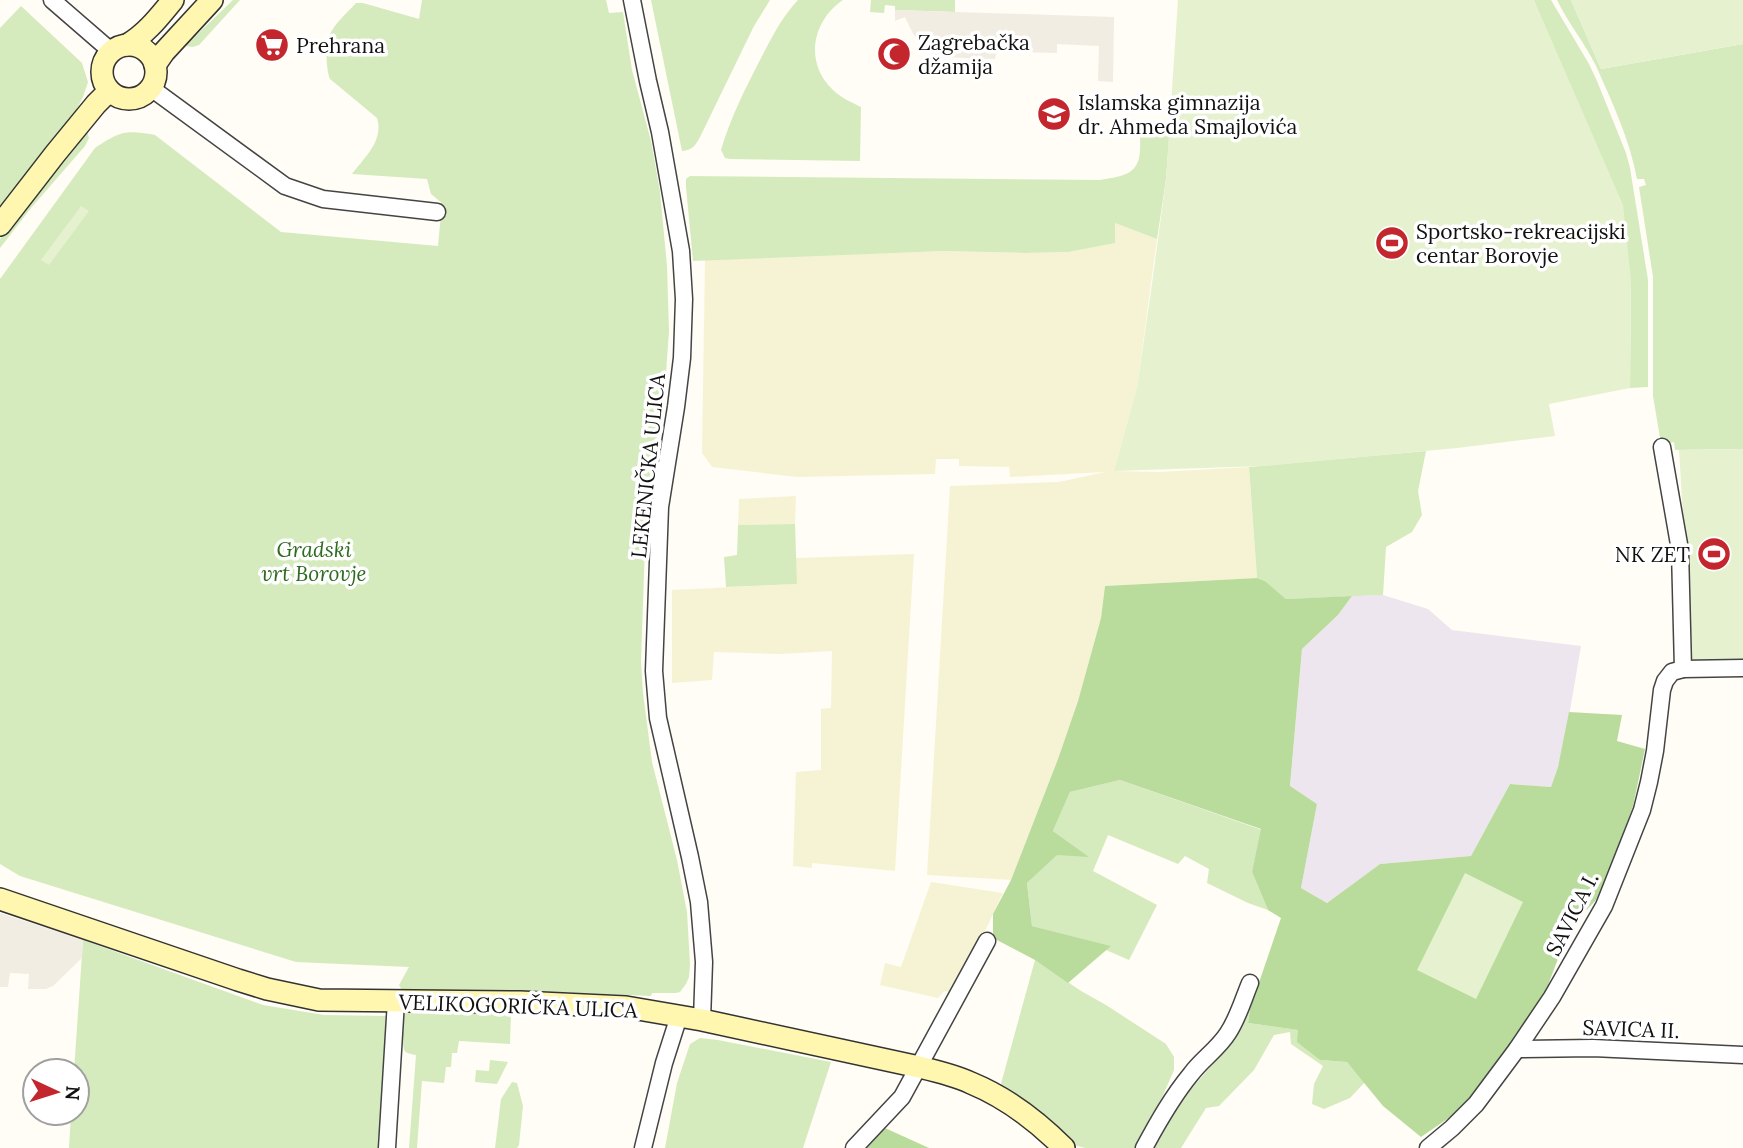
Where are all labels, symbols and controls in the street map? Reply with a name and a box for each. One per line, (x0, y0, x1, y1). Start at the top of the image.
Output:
supermarket icon: Prehrana (253, 26, 291, 64)
place label: Zagrebačka džamija (918, 29, 1030, 80)
place label: Prehrana (296, 32, 385, 59)
mosque icon: Zagrebačka džamija (875, 35, 913, 73)
place label: Islamska gimnazija dr. Ahmeda Smajlovića (1078, 89, 1298, 140)
school or university icon: Islamska gimnazija dr. Ahmeda Smajlovića (1035, 95, 1073, 133)
place label: Sportsko-rekreacijski centar Borovje (1416, 218, 1626, 269)
sports icon: Sportsko-rekreacijski centar Borovje (1373, 224, 1411, 262)
street label: LEKENIČKA ULICA (625, 371, 671, 560)
sports icon: NK ZET (1695, 535, 1733, 573)
park label: Gradski vrt Borovje (261, 536, 367, 587)
place label: NK ZET (1615, 541, 1690, 568)
street label: SAVICA I. (1540, 868, 1604, 960)
street label: VELIKOGORIČKA ULICA (397, 988, 639, 1024)
street label: SAVICA II. (1582, 1014, 1680, 1044)
north arrow (21, 1057, 91, 1127)
text: N (60, 1085, 85, 1102)

